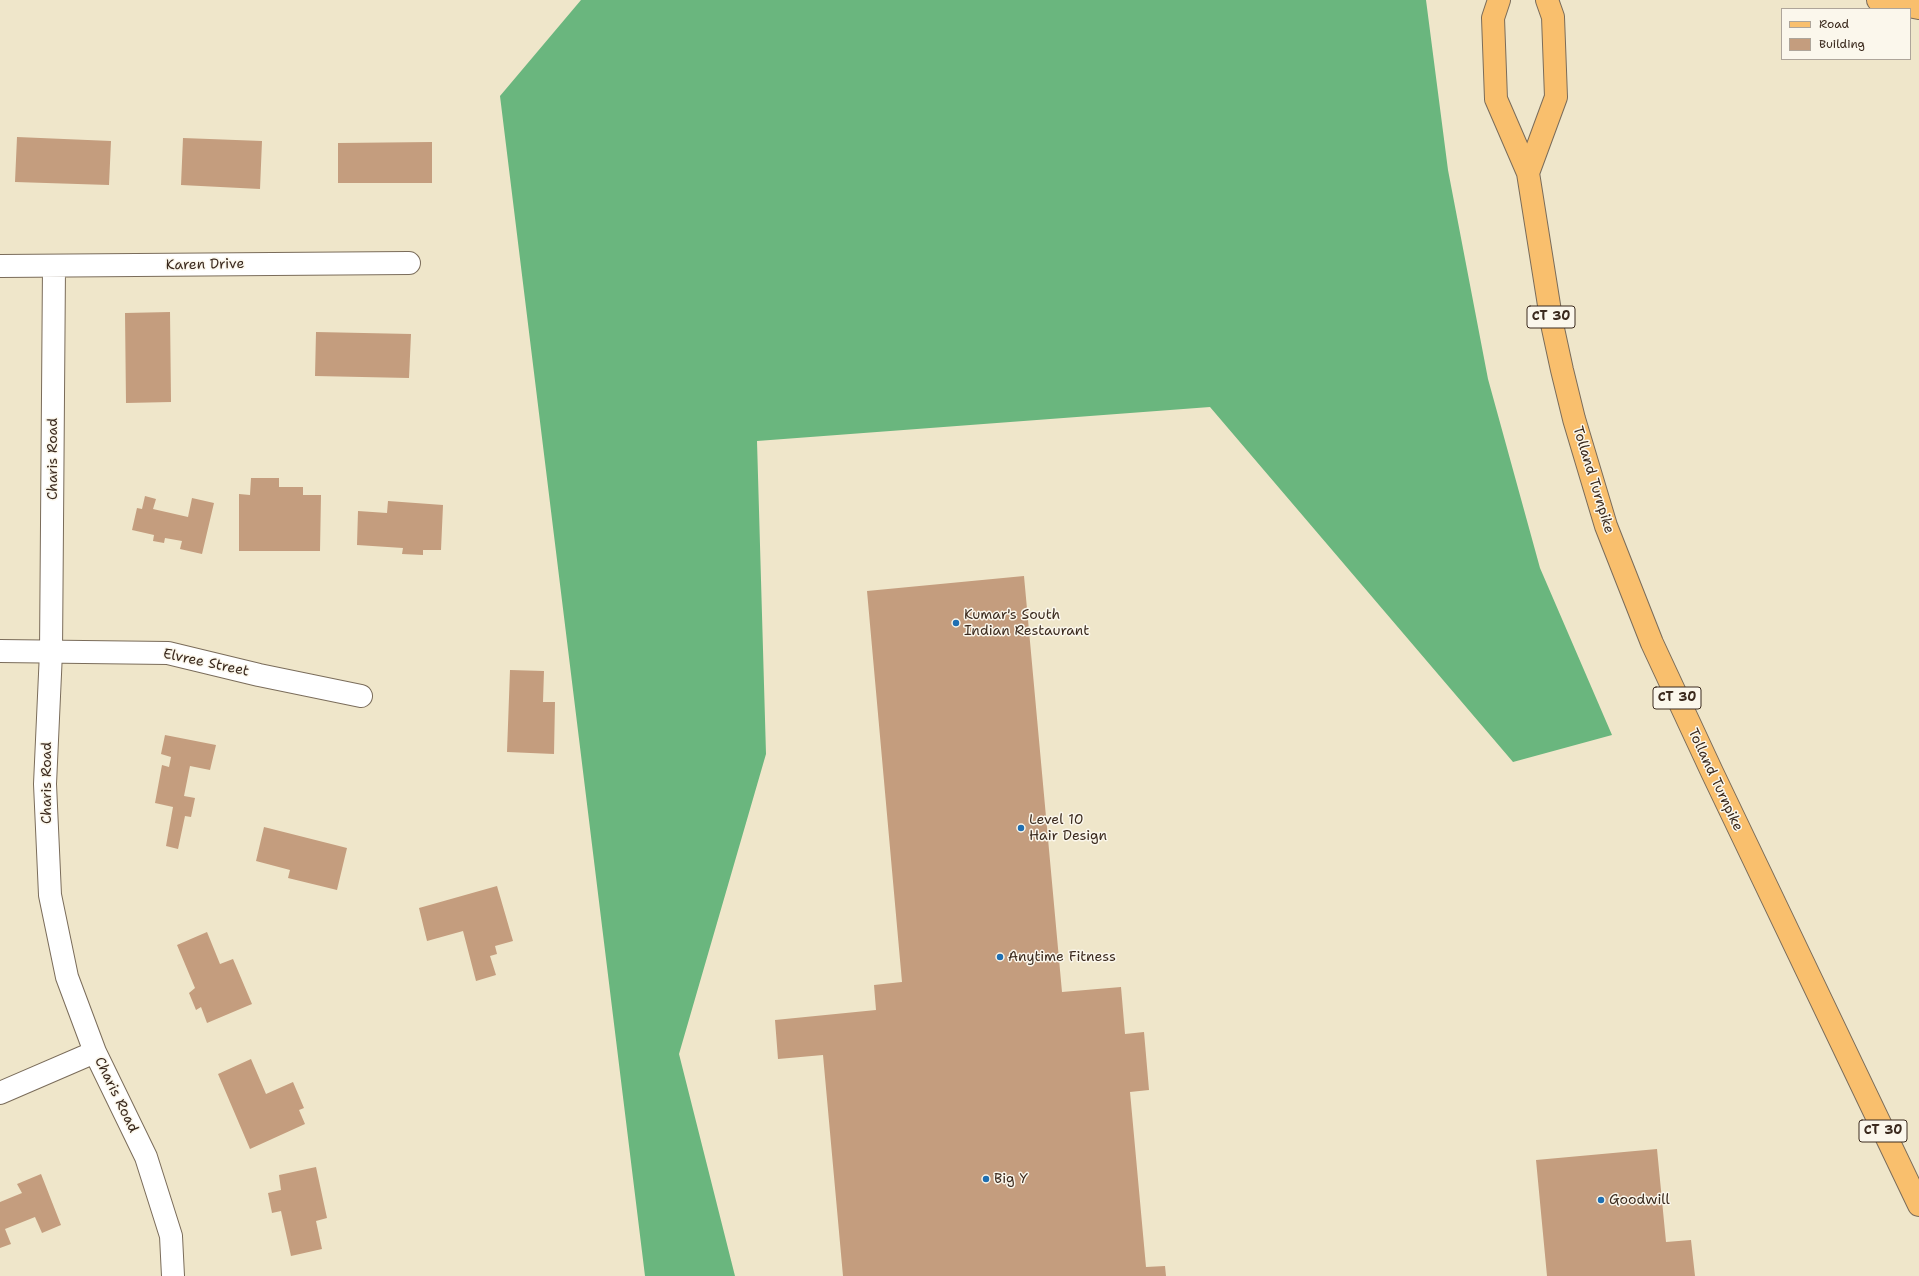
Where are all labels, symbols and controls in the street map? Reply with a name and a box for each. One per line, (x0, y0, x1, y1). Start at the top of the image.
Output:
legend (1781, 8, 1911, 60)
text: Road (1819, 16, 1849, 32)
text: Building (1819, 36, 1865, 52)
street label: Karen Drive (166, 256, 244, 274)
road number: CT 30 (1527, 306, 1575, 328)
street label: Charis Road (45, 418, 61, 500)
street label: Tolland Turnpike (1569, 424, 1617, 536)
place label: Kumar's South Indian Restaurant (964, 607, 1089, 640)
marker: Kumar's South Indian Restaurant (951, 618, 961, 628)
street label: Elvree Street (161, 646, 251, 680)
road number: CT 30 (1653, 687, 1701, 709)
street label: Tolland Turnpike (1684, 726, 1746, 834)
street label: Charis Road (39, 742, 55, 824)
place label: Level 10 Hair Design (1029, 812, 1107, 844)
marker: Level 10 Hair Design (1016, 823, 1026, 833)
place label: Anytime Fitness (1008, 949, 1116, 965)
marker: Anytime Fitness (995, 952, 1005, 962)
street label: Charis Road (90, 1054, 142, 1136)
road number: CT 30 (1859, 1120, 1907, 1142)
place label: Big Y (994, 1171, 1028, 1187)
marker: Big Y (981, 1174, 991, 1184)
place label: Goodwill (1609, 1192, 1670, 1208)
marker: Goodwill (1596, 1195, 1606, 1205)

